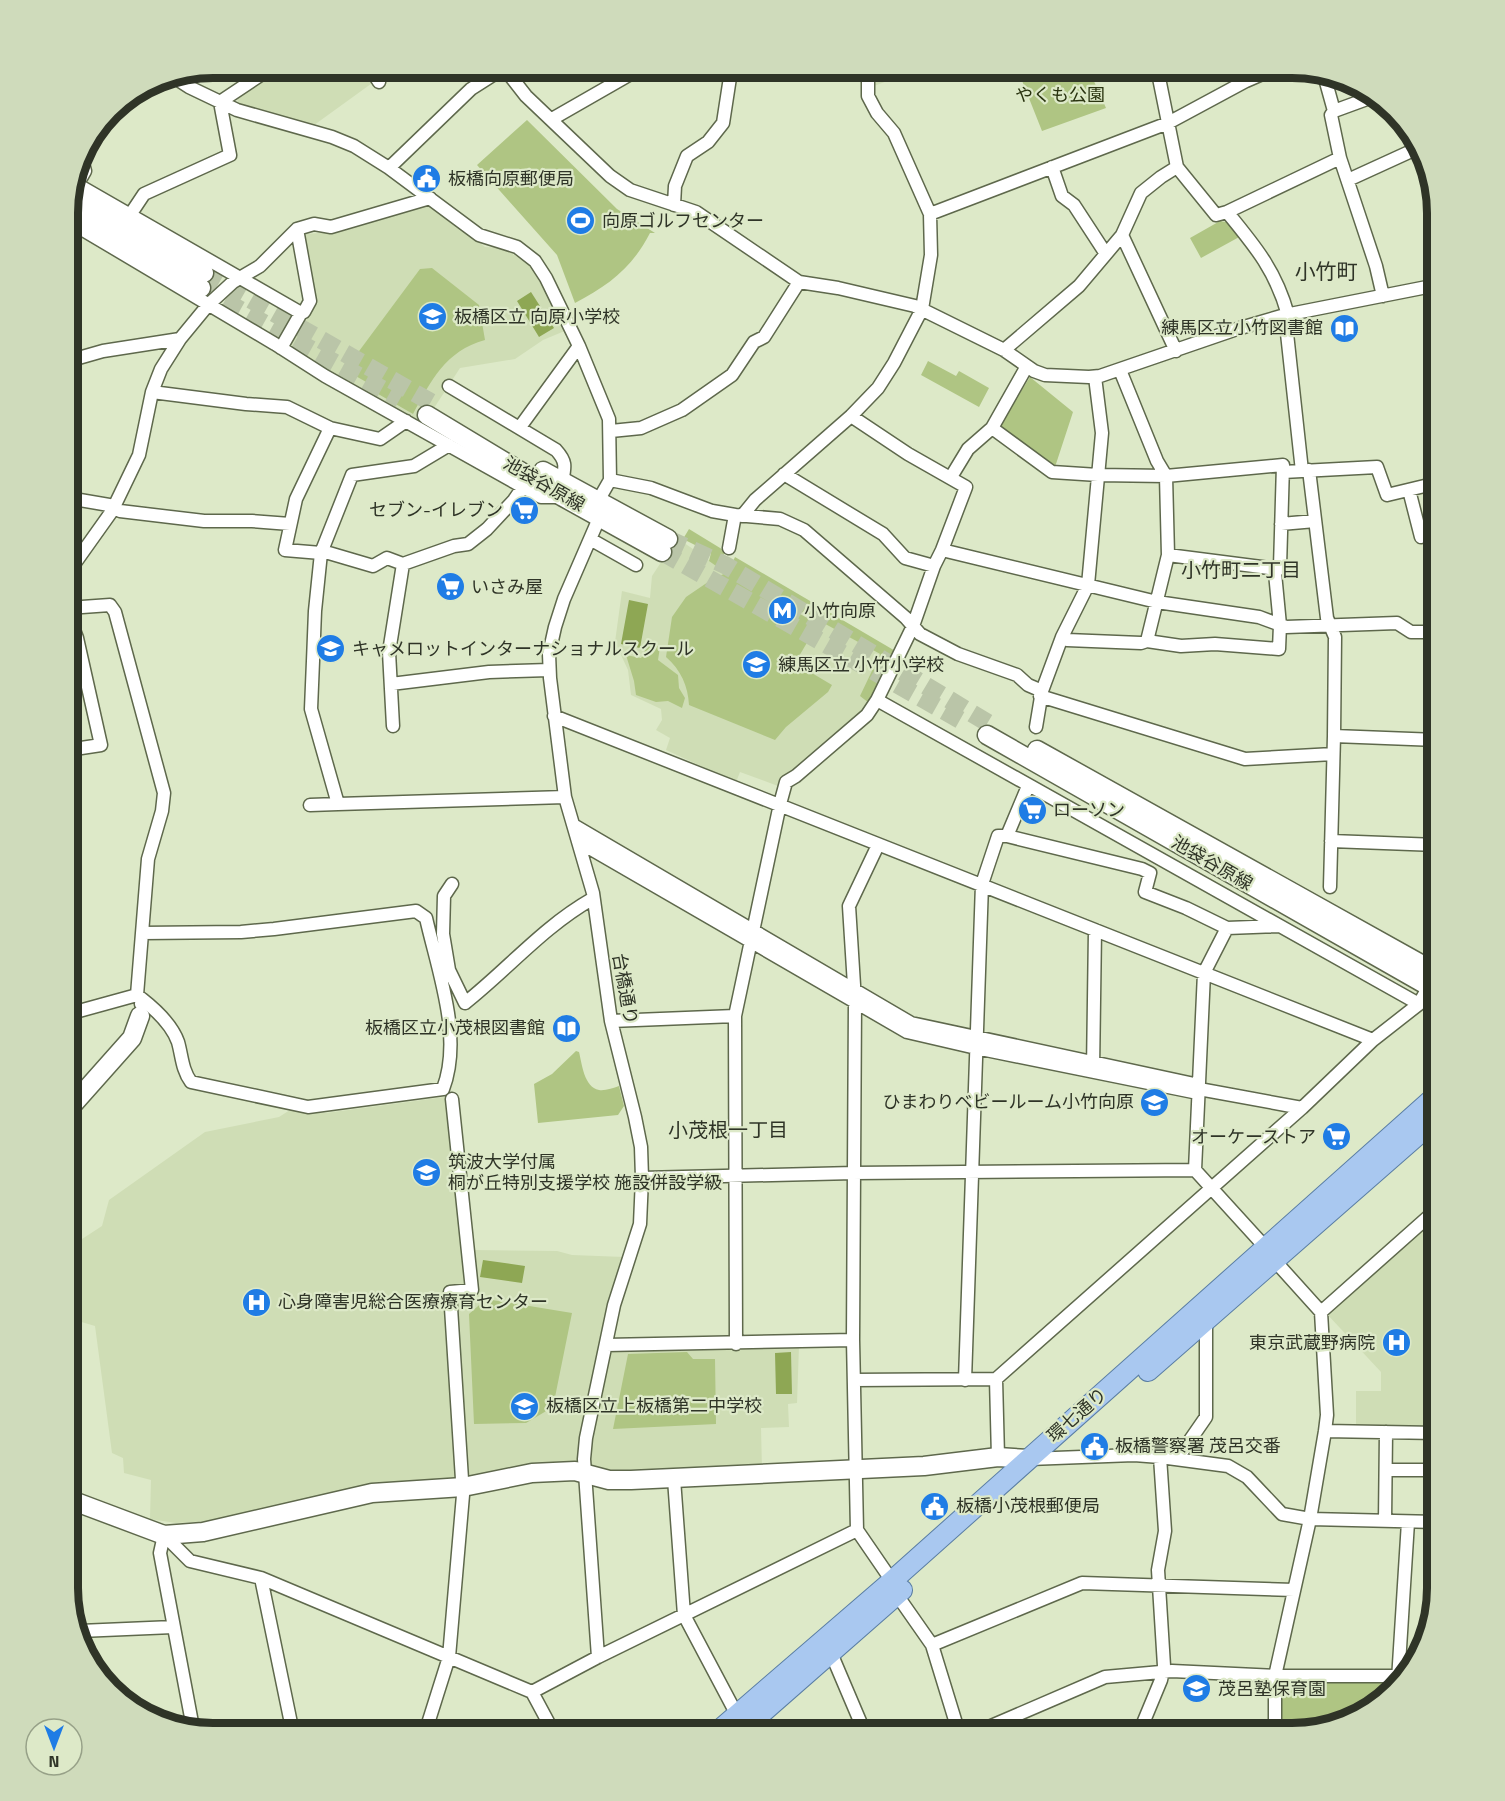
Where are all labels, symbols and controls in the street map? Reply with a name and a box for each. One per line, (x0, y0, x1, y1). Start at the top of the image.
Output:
park label: やくも公園 (1015, 81, 1105, 108)
public building icon: 板橋向原郵便局 (411, 163, 443, 195)
place label: 板橋向原郵便局 (448, 165, 574, 192)
sports icon: 向原ゴルフセンター (565, 205, 597, 237)
place label: 向原ゴルフセンター (602, 207, 764, 234)
district label: 小竹町 (1295, 255, 1358, 287)
school or university icon: 板橋区立 向原小学校 (417, 301, 449, 333)
place label: 板橋区立 向原小学校 (454, 303, 620, 330)
library icon: 練馬区立小竹図書館 (1328, 312, 1360, 344)
place label: 練馬区立小竹図書館 (1161, 314, 1323, 341)
street label: 池袋谷原線 (499, 449, 590, 518)
supermarket icon: セブン-イレブン (508, 494, 540, 526)
place label: セブン-イレブン (369, 496, 503, 523)
district label: 小竹町二丁目 (1181, 554, 1301, 585)
supermarket icon: いさみ屋 (434, 571, 466, 603)
place label: いさみ屋 (471, 573, 543, 600)
metro station icon: 小竹向原 (767, 595, 799, 627)
place label: 小竹向原 (804, 597, 876, 624)
school or university icon: キャメロットインターナショナルスクール (315, 633, 347, 665)
place label: キャメロットインターナショナルスクール (352, 635, 694, 662)
school or university icon: 練馬区立 小竹小学校 (741, 649, 773, 681)
place label: 練馬区立 小竹小学校 (778, 651, 944, 678)
supermarket icon: ローソン (1016, 794, 1048, 826)
place label: ローソン (1053, 796, 1125, 823)
street label: 池袋谷原線 (1167, 828, 1258, 897)
street label: 台橋通り (606, 951, 645, 1027)
library icon: 板橋区立小茂根図書館 (550, 1012, 582, 1044)
place label: 板橋区立小茂根図書館 (365, 1014, 545, 1041)
school or university icon: ひまわりベビールーム小竹向原 (1139, 1086, 1171, 1118)
place label: ひまわりベビールーム小竹向原 (883, 1088, 1134, 1115)
district label: 小茂根一丁目 (668, 1114, 788, 1145)
supermarket icon: オーケーストア (1321, 1121, 1353, 1153)
place label: オーケーストア (1191, 1123, 1316, 1150)
place label: 筑波大学付属 桐が丘特別支援学校 施設併設学級 (448, 1148, 722, 1196)
school or university icon: 筑波大学付属 桐が丘特別支援学校 施設併設学級 (411, 1156, 443, 1188)
hospital icon: 心身障害児総合医療療育センター (241, 1286, 273, 1318)
place label: 心身障害児総合医療療育センター (278, 1288, 548, 1315)
hospital icon: 東京武蔵野病院 (1380, 1327, 1412, 1359)
place label: 東京武蔵野病院 (1249, 1329, 1375, 1356)
street label: 環七通り (1041, 1381, 1113, 1448)
school or university icon: 板橋区立上板橋第二中学校 (509, 1390, 541, 1422)
place label: 板橋区立上板橋第二中学校 (546, 1392, 762, 1419)
public building icon: 板橋警察署 茂呂交番 (1078, 1430, 1110, 1462)
place label: 板橋警察署 茂呂交番 (1115, 1432, 1281, 1459)
public building icon: 板橋小茂根郵便局 (919, 1490, 951, 1522)
place label: 板橋小茂根郵便局 (956, 1492, 1100, 1519)
school or university icon: 茂呂塾保育園 (1181, 1673, 1213, 1705)
place label: 茂呂塾保育園 (1218, 1675, 1326, 1702)
north arrow (24, 1717, 84, 1777)
text: N (48, 1750, 60, 1774)

